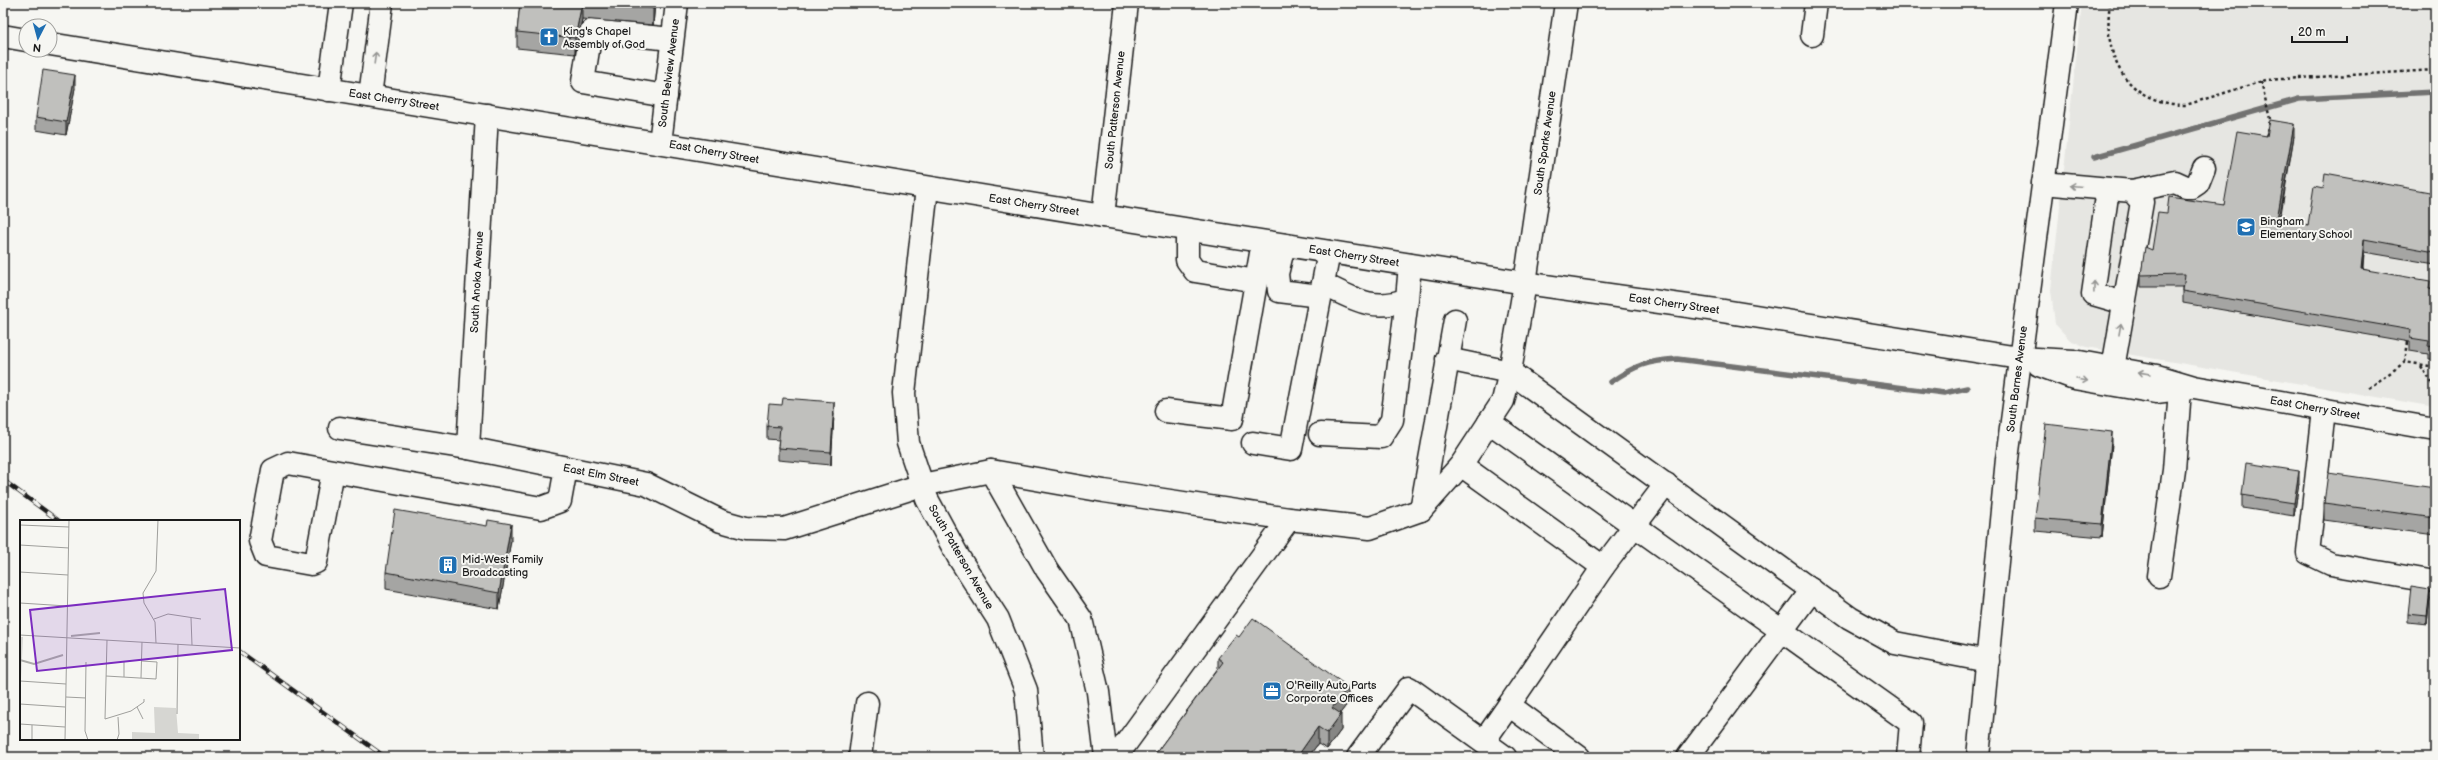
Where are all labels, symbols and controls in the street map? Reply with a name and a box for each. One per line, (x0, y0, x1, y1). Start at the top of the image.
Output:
street label: South Belview Avenue (656, 17, 682, 128)
north arrow (18, 18, 58, 58)
scale bar (2292, 18, 2347, 44)
place label: King's Chapel Assembly of God (563, 25, 645, 51)
text: 20 m (2298, 25, 2325, 40)
church icon: King's Chapel Assembly of God (538, 26, 560, 48)
text: N (32, 41, 42, 54)
street label: South Patterson Avenue (1102, 50, 1128, 170)
one-way arrow (371, 52, 379, 65)
street label: East Cherry Street (348, 86, 441, 114)
street label: South Sparks Avenue (1531, 90, 1559, 196)
street label: East Cherry Street (668, 138, 761, 166)
one-way arrow (2070, 182, 2083, 190)
street label: East Cherry Street (988, 191, 1081, 219)
place label: Bingham Elementary School (2260, 215, 2352, 241)
school or university icon: Bingham Elementary School (2235, 216, 2257, 238)
street label: South Anoka Avenue (468, 230, 486, 333)
street label: East Cherry Street (1308, 242, 1401, 270)
one-way arrow (2090, 281, 2098, 294)
street label: East Cherry Street (1628, 291, 1721, 317)
one-way arrow (2116, 323, 2124, 336)
street label: South Barnes Avenue (2004, 325, 2030, 433)
one-way arrow (2137, 369, 2150, 377)
one-way arrow (2075, 376, 2088, 384)
street label: East Cherry Street (2269, 394, 2362, 422)
street label: East Elm Street (562, 461, 641, 489)
street label: South Patterson Avenue (926, 502, 997, 612)
inset map (20, 520, 240, 740)
place label: Mid-West Family Broadcasting (462, 553, 543, 579)
building icon: Mid-West Family Broadcasting (437, 554, 459, 576)
place label: O'Reilly Auto Parts Corporate Offices (1286, 679, 1377, 705)
office icon: O'Reilly Auto Parts Corporate Offices (1261, 680, 1283, 702)

